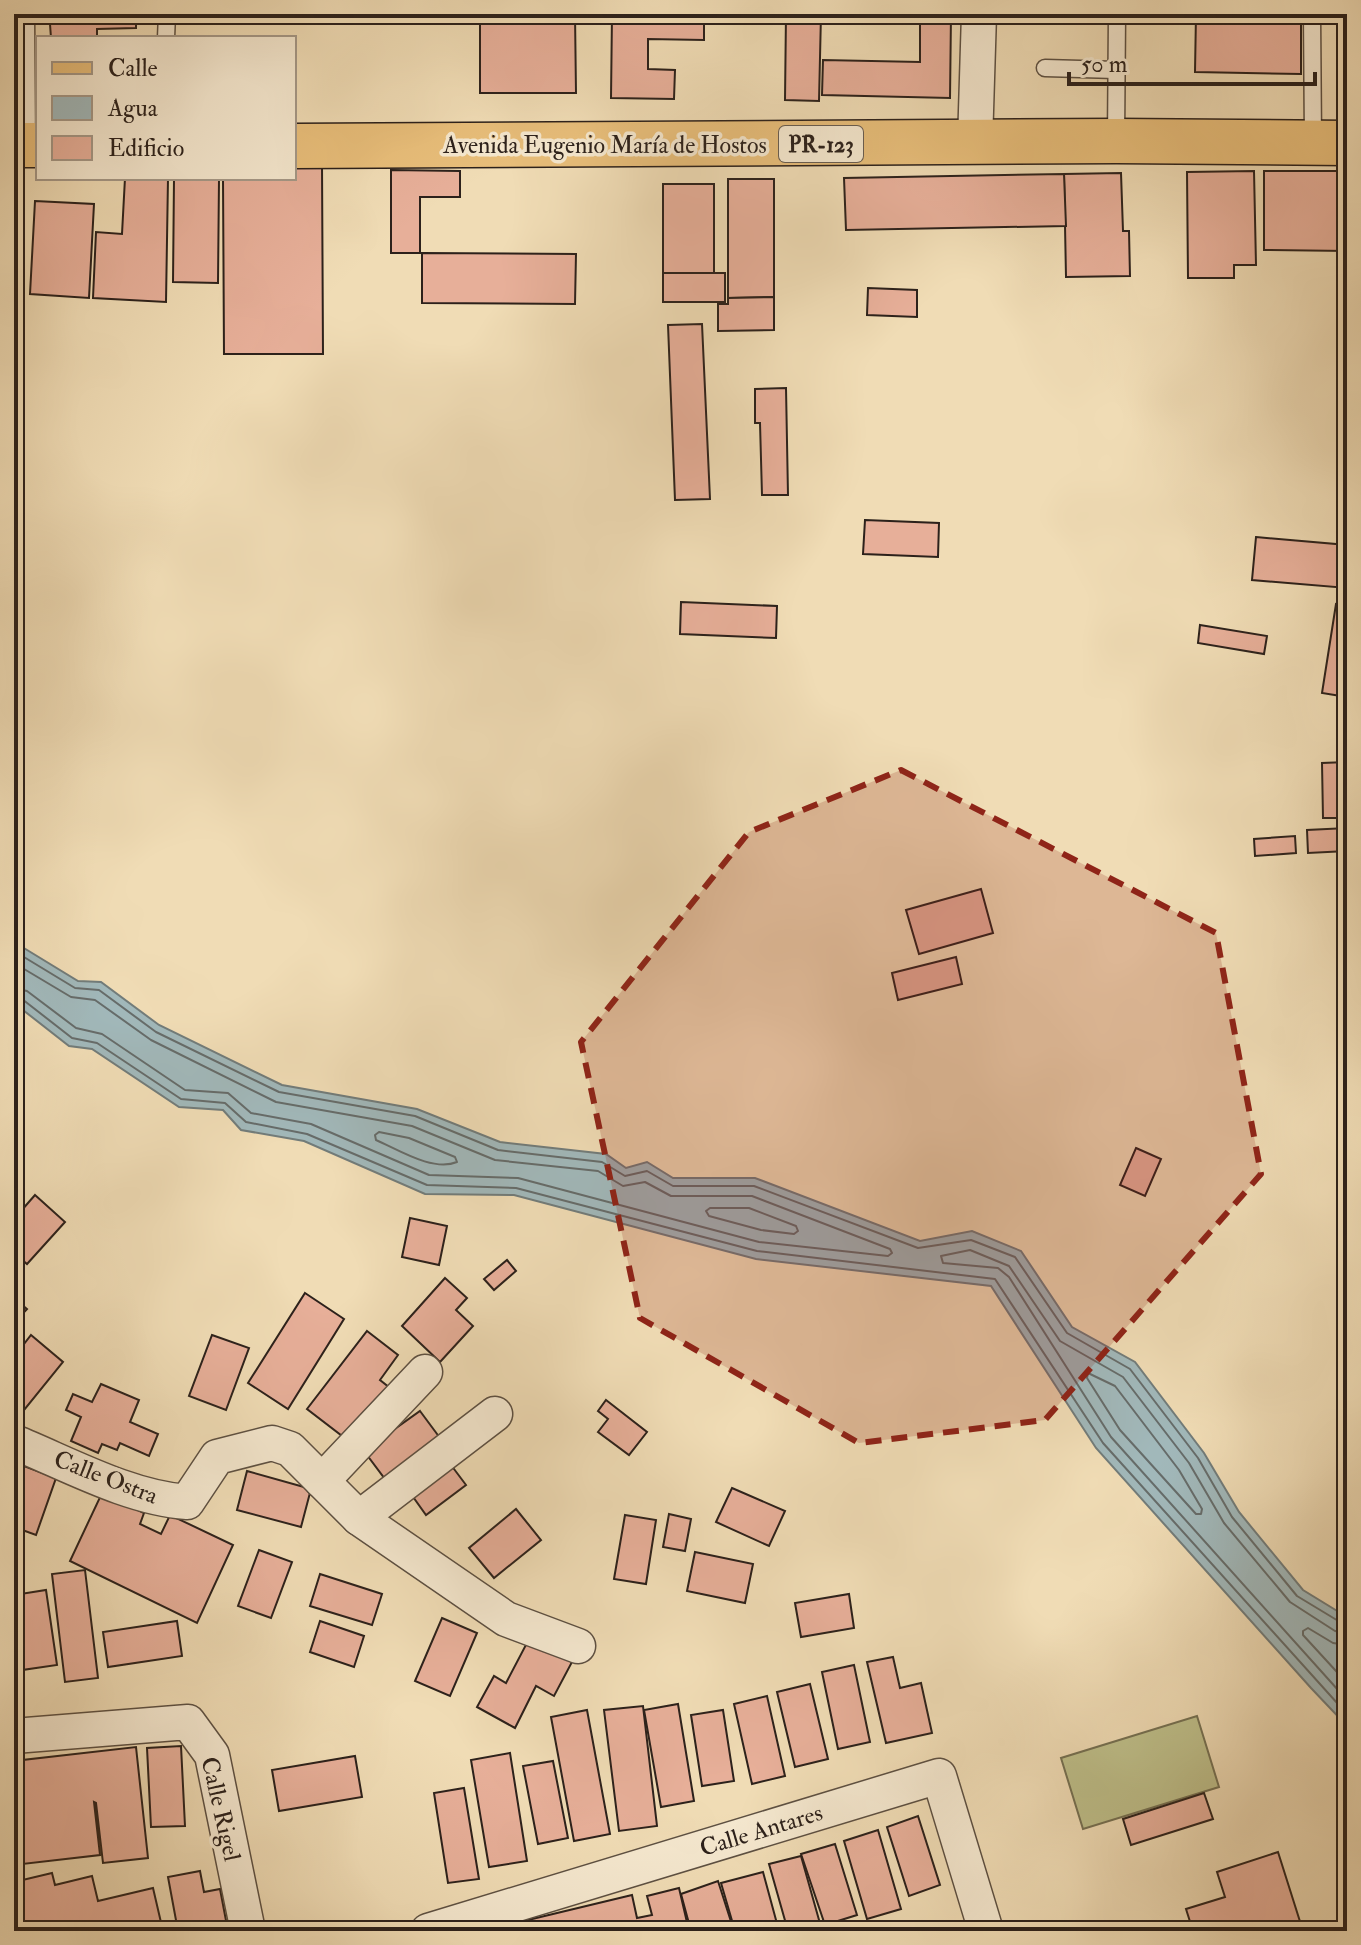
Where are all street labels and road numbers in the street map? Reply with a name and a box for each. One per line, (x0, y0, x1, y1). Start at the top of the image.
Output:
road number: PR-123 (779, 126, 863, 162)
street label: Avenida Eugenio María de Hostos (442, 130, 767, 161)
street label: Calle Ostra (49, 1443, 163, 1512)
street label: Calle Rigel (193, 1754, 248, 1864)
street label: Calle Antares (696, 1797, 826, 1864)

